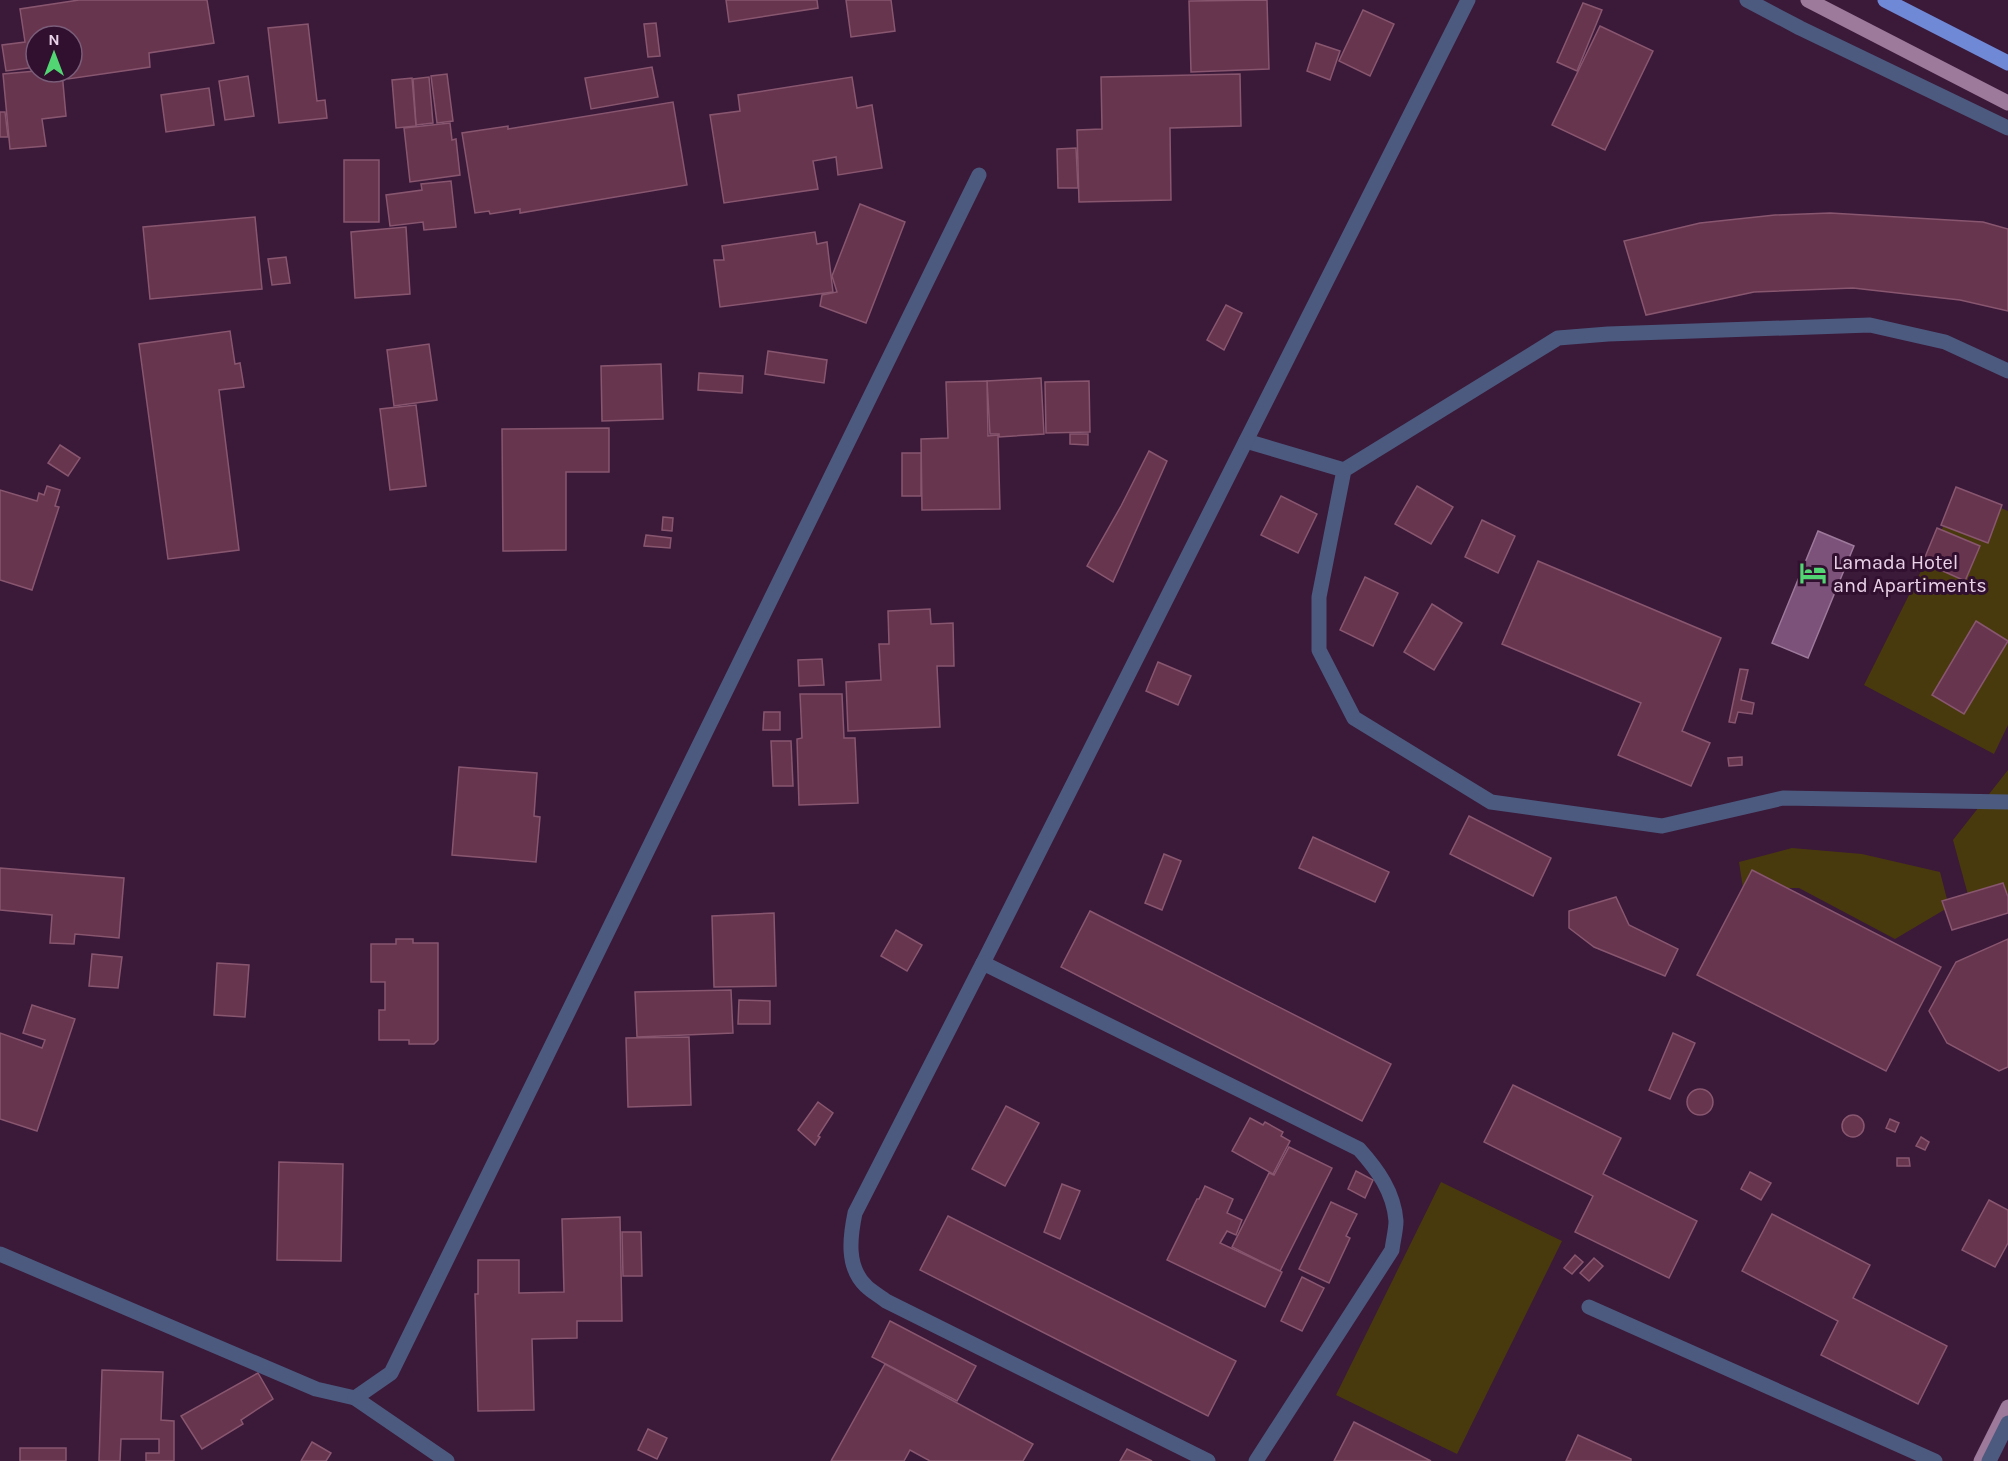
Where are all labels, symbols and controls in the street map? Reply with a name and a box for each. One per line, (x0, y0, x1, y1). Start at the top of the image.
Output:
north arrow (24, 24, 84, 84)
text: N (48, 30, 60, 49)
place label: Lamada Hotel and Apartiments (1833, 551, 1987, 597)
hotel icon: Lamada Hotel and Apartiments (1798, 558, 1828, 588)

